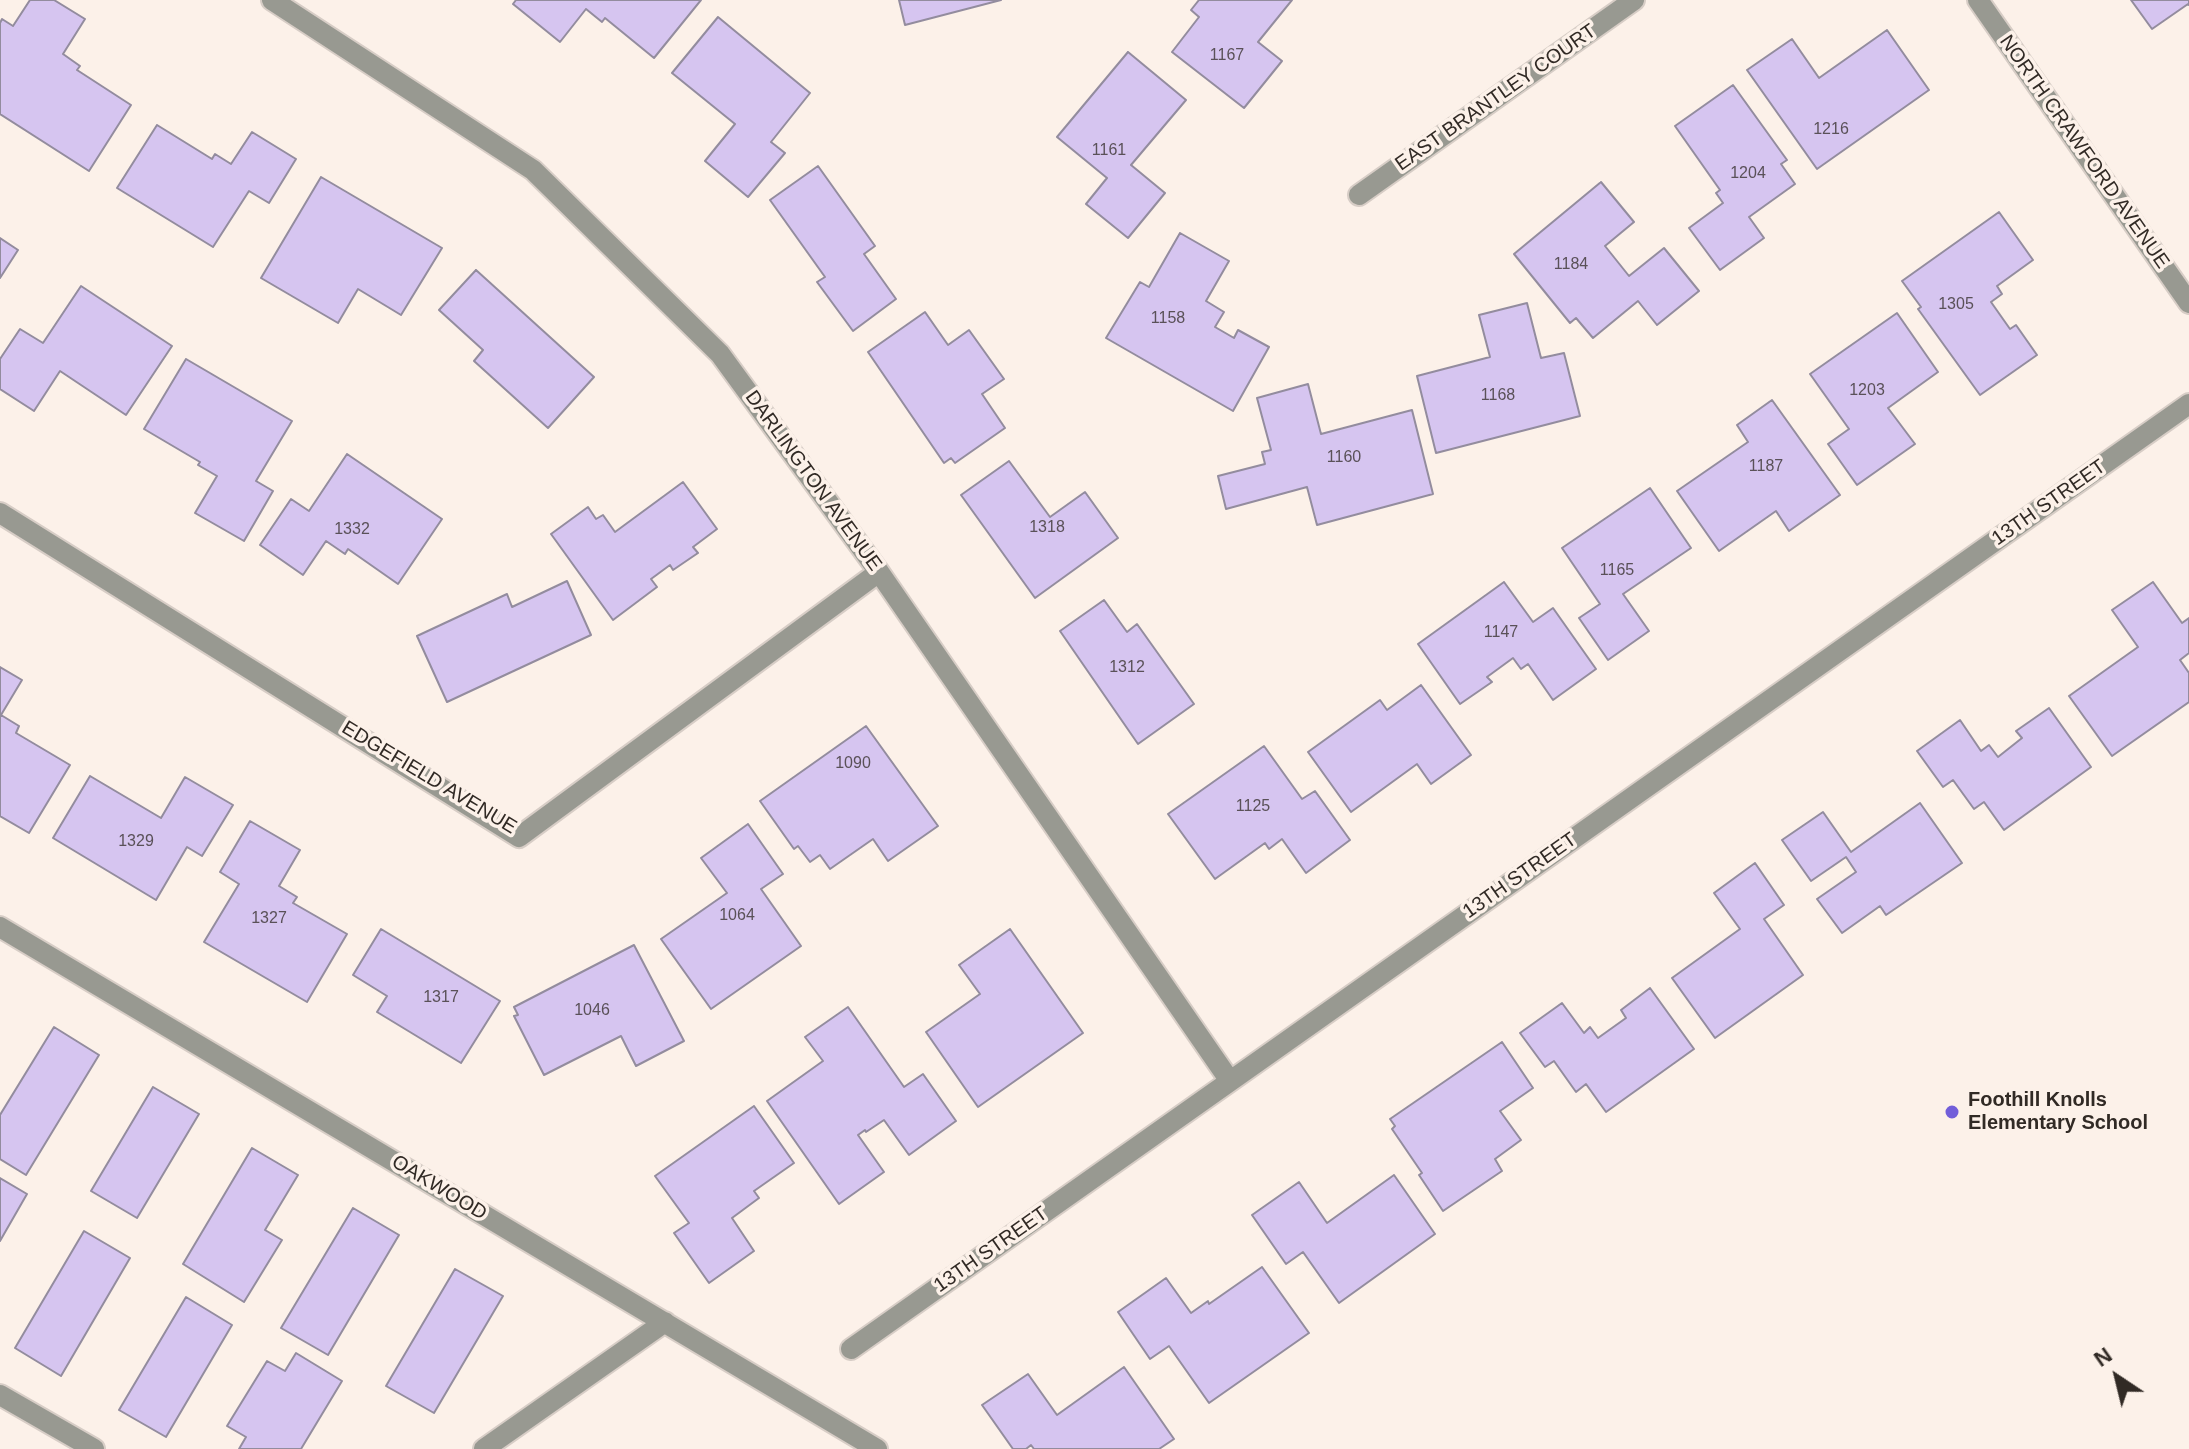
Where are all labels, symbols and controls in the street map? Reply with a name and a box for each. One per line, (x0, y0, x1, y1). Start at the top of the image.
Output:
street label: EAST BRANTLEY COURT (1391, 19, 1601, 177)
street label: NORTH CRAWFORD AVENUE (1994, 31, 2174, 273)
house number: 1167 (1210, 46, 1244, 66)
house number: 1216 (1813, 120, 1849, 140)
house number: 1161 (1092, 141, 1126, 161)
house number: 1204 (1730, 164, 1766, 184)
house number: 1184 (1554, 255, 1588, 275)
house number: 1305 (1938, 295, 1974, 315)
house number: 1158 (1151, 309, 1185, 329)
house number: 1203 (1849, 381, 1885, 401)
street label: DARLINGTON AVENUE (739, 386, 887, 576)
house number: 1168 (1481, 386, 1515, 406)
house number: 1160 (1327, 448, 1361, 468)
street label: 13TH STREET (1987, 455, 2111, 551)
house number: 1187 (1749, 457, 1783, 477)
house number: 1318 (1029, 518, 1065, 538)
house number: 1332 (334, 520, 370, 540)
house number: 1165 (1600, 561, 1634, 581)
house number: 1147 (1484, 623, 1518, 643)
house number: 1312 (1109, 658, 1145, 678)
street label: EDGEFIELD AVENUE (337, 716, 521, 840)
house number: 1090 (835, 754, 871, 774)
house number: 1125 (1236, 797, 1270, 817)
street label: 13TH STREET (1458, 828, 1582, 924)
house number: 1329 (118, 832, 154, 852)
house number: 1064 (719, 906, 755, 926)
house number: 1327 (251, 909, 287, 929)
house number: 1317 (423, 988, 459, 1008)
house number: 1046 (574, 1001, 610, 1021)
place label: Foothill Knolls Elementary School (1968, 1088, 2148, 1135)
marker: Foothill Knolls Elementary School (1943, 1103, 1961, 1121)
street label: OAKWOOD (387, 1150, 491, 1226)
street label: 13TH STREET (929, 1202, 1053, 1298)
north arrow (2077, 1337, 2157, 1417)
text: N (2089, 1342, 2117, 1372)

